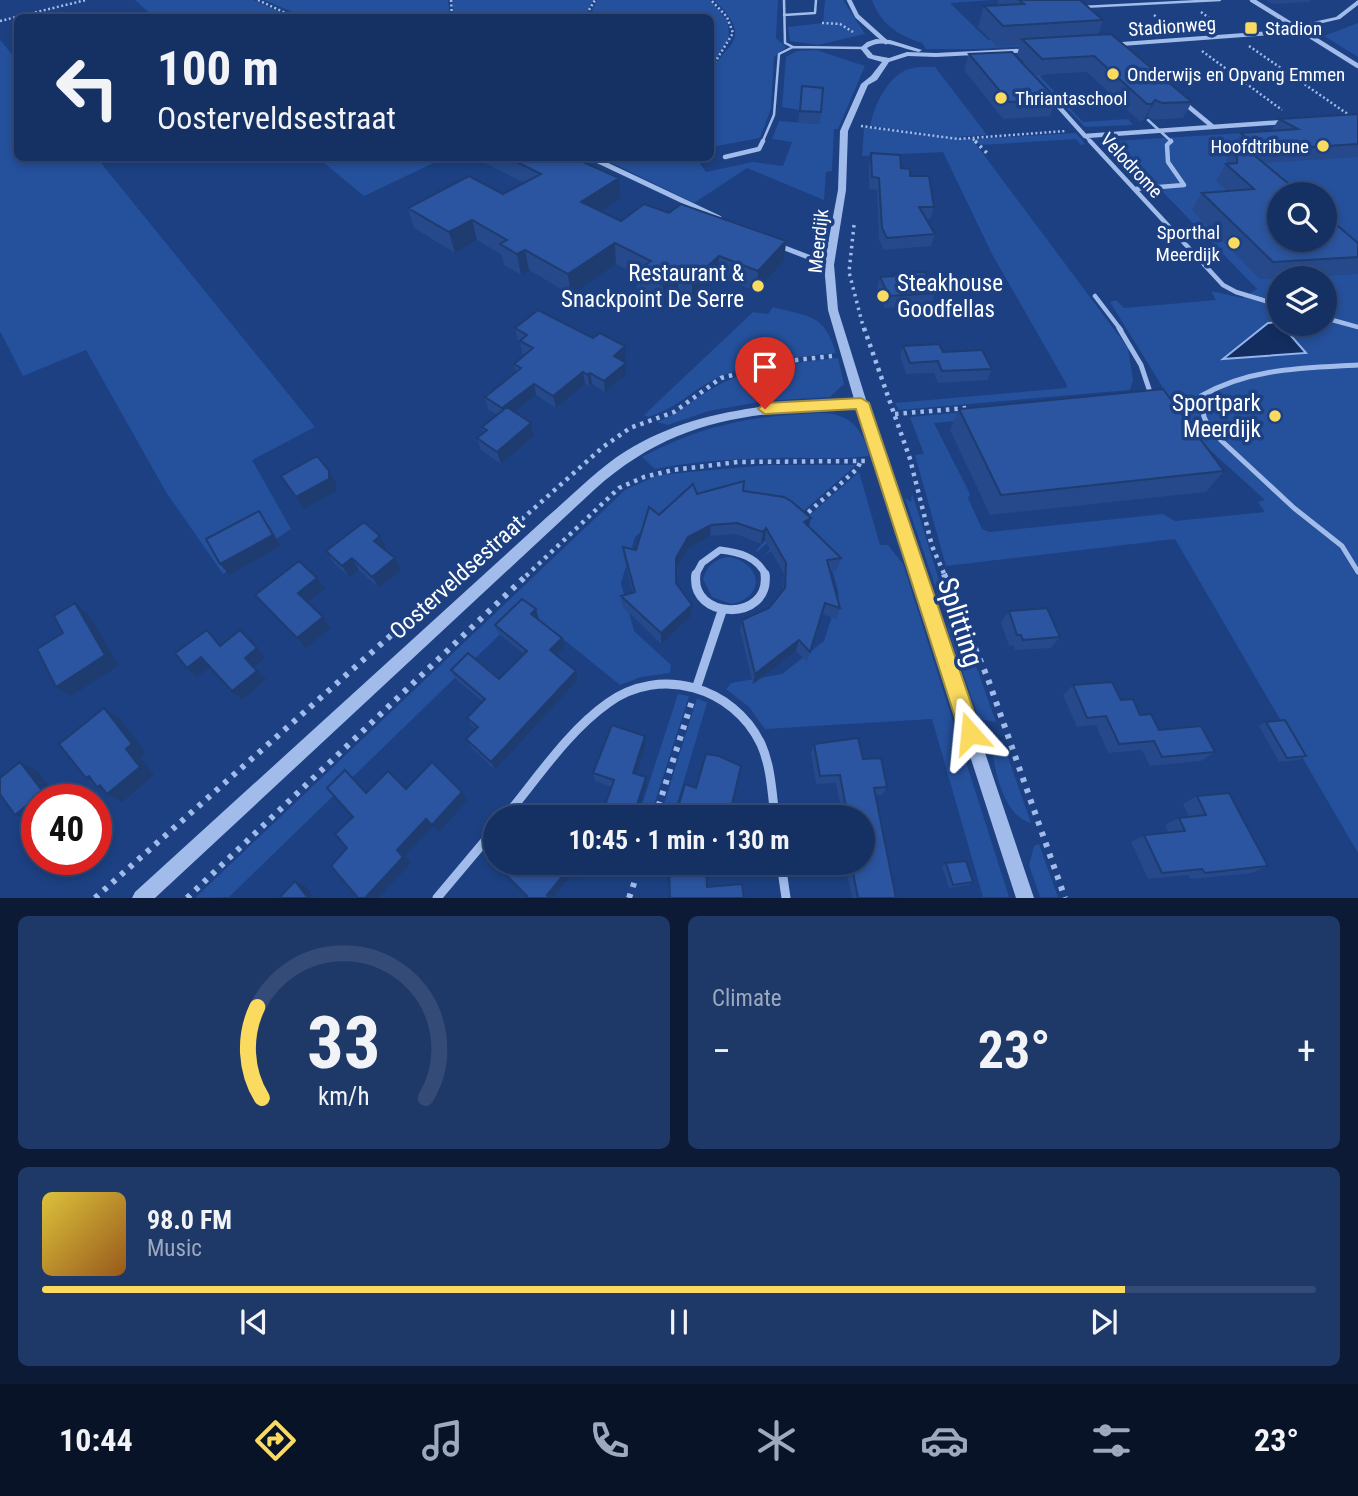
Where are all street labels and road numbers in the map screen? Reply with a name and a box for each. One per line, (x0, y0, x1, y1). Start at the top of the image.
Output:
street label: Stadionweg (1127, 12, 1217, 41)
street label: Velodrome (1096, 128, 1168, 203)
street label: Meerdijk (804, 207, 833, 274)
street label: Oosterveldsestraat (384, 510, 530, 645)
street label: Splitting (931, 574, 990, 671)

